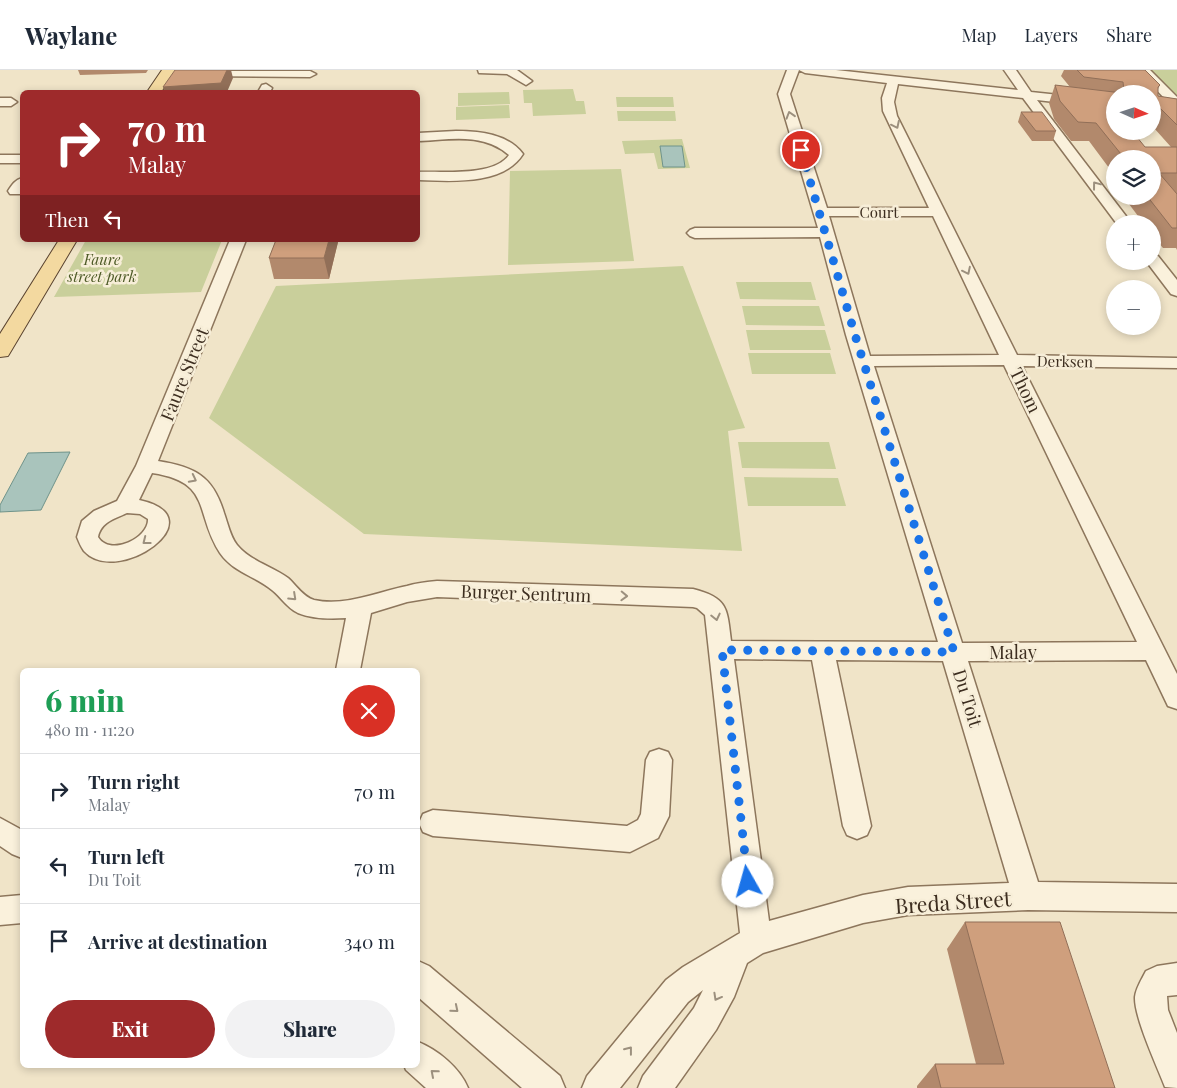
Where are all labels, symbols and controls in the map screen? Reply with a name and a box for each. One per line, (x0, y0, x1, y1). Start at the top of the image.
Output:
text: Waylane (25, 19, 117, 51)
text: Map (961, 23, 996, 47)
text: Layers (1024, 23, 1078, 47)
text: Share (1106, 23, 1152, 47)
north arrow (1106, 85, 1161, 140)
map controls (1106, 85, 1161, 335)
text: 70 m (128, 104, 206, 151)
icon: right (45, 110, 110, 175)
one-way arrow (786, 111, 796, 120)
one-way arrow (890, 120, 900, 129)
pin (780, 129, 822, 171)
icon: arrive (787, 136, 815, 164)
text: Malay (128, 149, 186, 179)
button: layers (1106, 150, 1161, 205)
one-way arrow (1093, 182, 1101, 191)
street label: Court (859, 202, 899, 222)
icon: left (99, 205, 127, 233)
text: Then (45, 206, 89, 232)
button: + (1106, 215, 1161, 270)
park label: Faure street park (67, 249, 137, 286)
one-way arrow (961, 266, 971, 275)
button: − (1106, 280, 1161, 335)
street label: Faure Street (154, 323, 214, 424)
street label: Derksen (1037, 351, 1093, 371)
street label: Thom (1005, 363, 1047, 417)
one-way arrow (188, 473, 197, 483)
one-way arrow (143, 535, 152, 543)
street label: Burger Sentrum (460, 579, 592, 607)
one-way arrow (288, 591, 297, 600)
one-way arrow (621, 591, 629, 601)
one-way arrow (710, 613, 721, 622)
street label: Malay (989, 640, 1037, 664)
street label: Du Toit (948, 666, 988, 731)
text: 6 min (45, 680, 125, 720)
button: close (343, 685, 395, 737)
text: 480 m · 11:20 (45, 719, 135, 740)
text: Turn right (88, 768, 180, 794)
icon: right (45, 777, 73, 805)
text: 70 m (354, 778, 395, 804)
text: Malay (88, 794, 130, 815)
text: Turn left (88, 843, 165, 869)
icon: left (45, 852, 73, 880)
text: 70 m (354, 853, 395, 879)
position arrow (721, 855, 773, 907)
text: Du Toit (88, 869, 141, 890)
street label: Breda Street (894, 883, 1013, 919)
icon: arrive (45, 927, 73, 955)
text: Arrive at destination (88, 928, 268, 954)
text: 340 m (344, 928, 395, 954)
one-way arrow (713, 991, 723, 1000)
button: Exit (45, 1000, 215, 1058)
button: Share (225, 1000, 395, 1058)
one-way arrow (449, 1003, 458, 1012)
one-way arrow (623, 1046, 632, 1056)
one-way arrow (431, 1070, 440, 1079)

